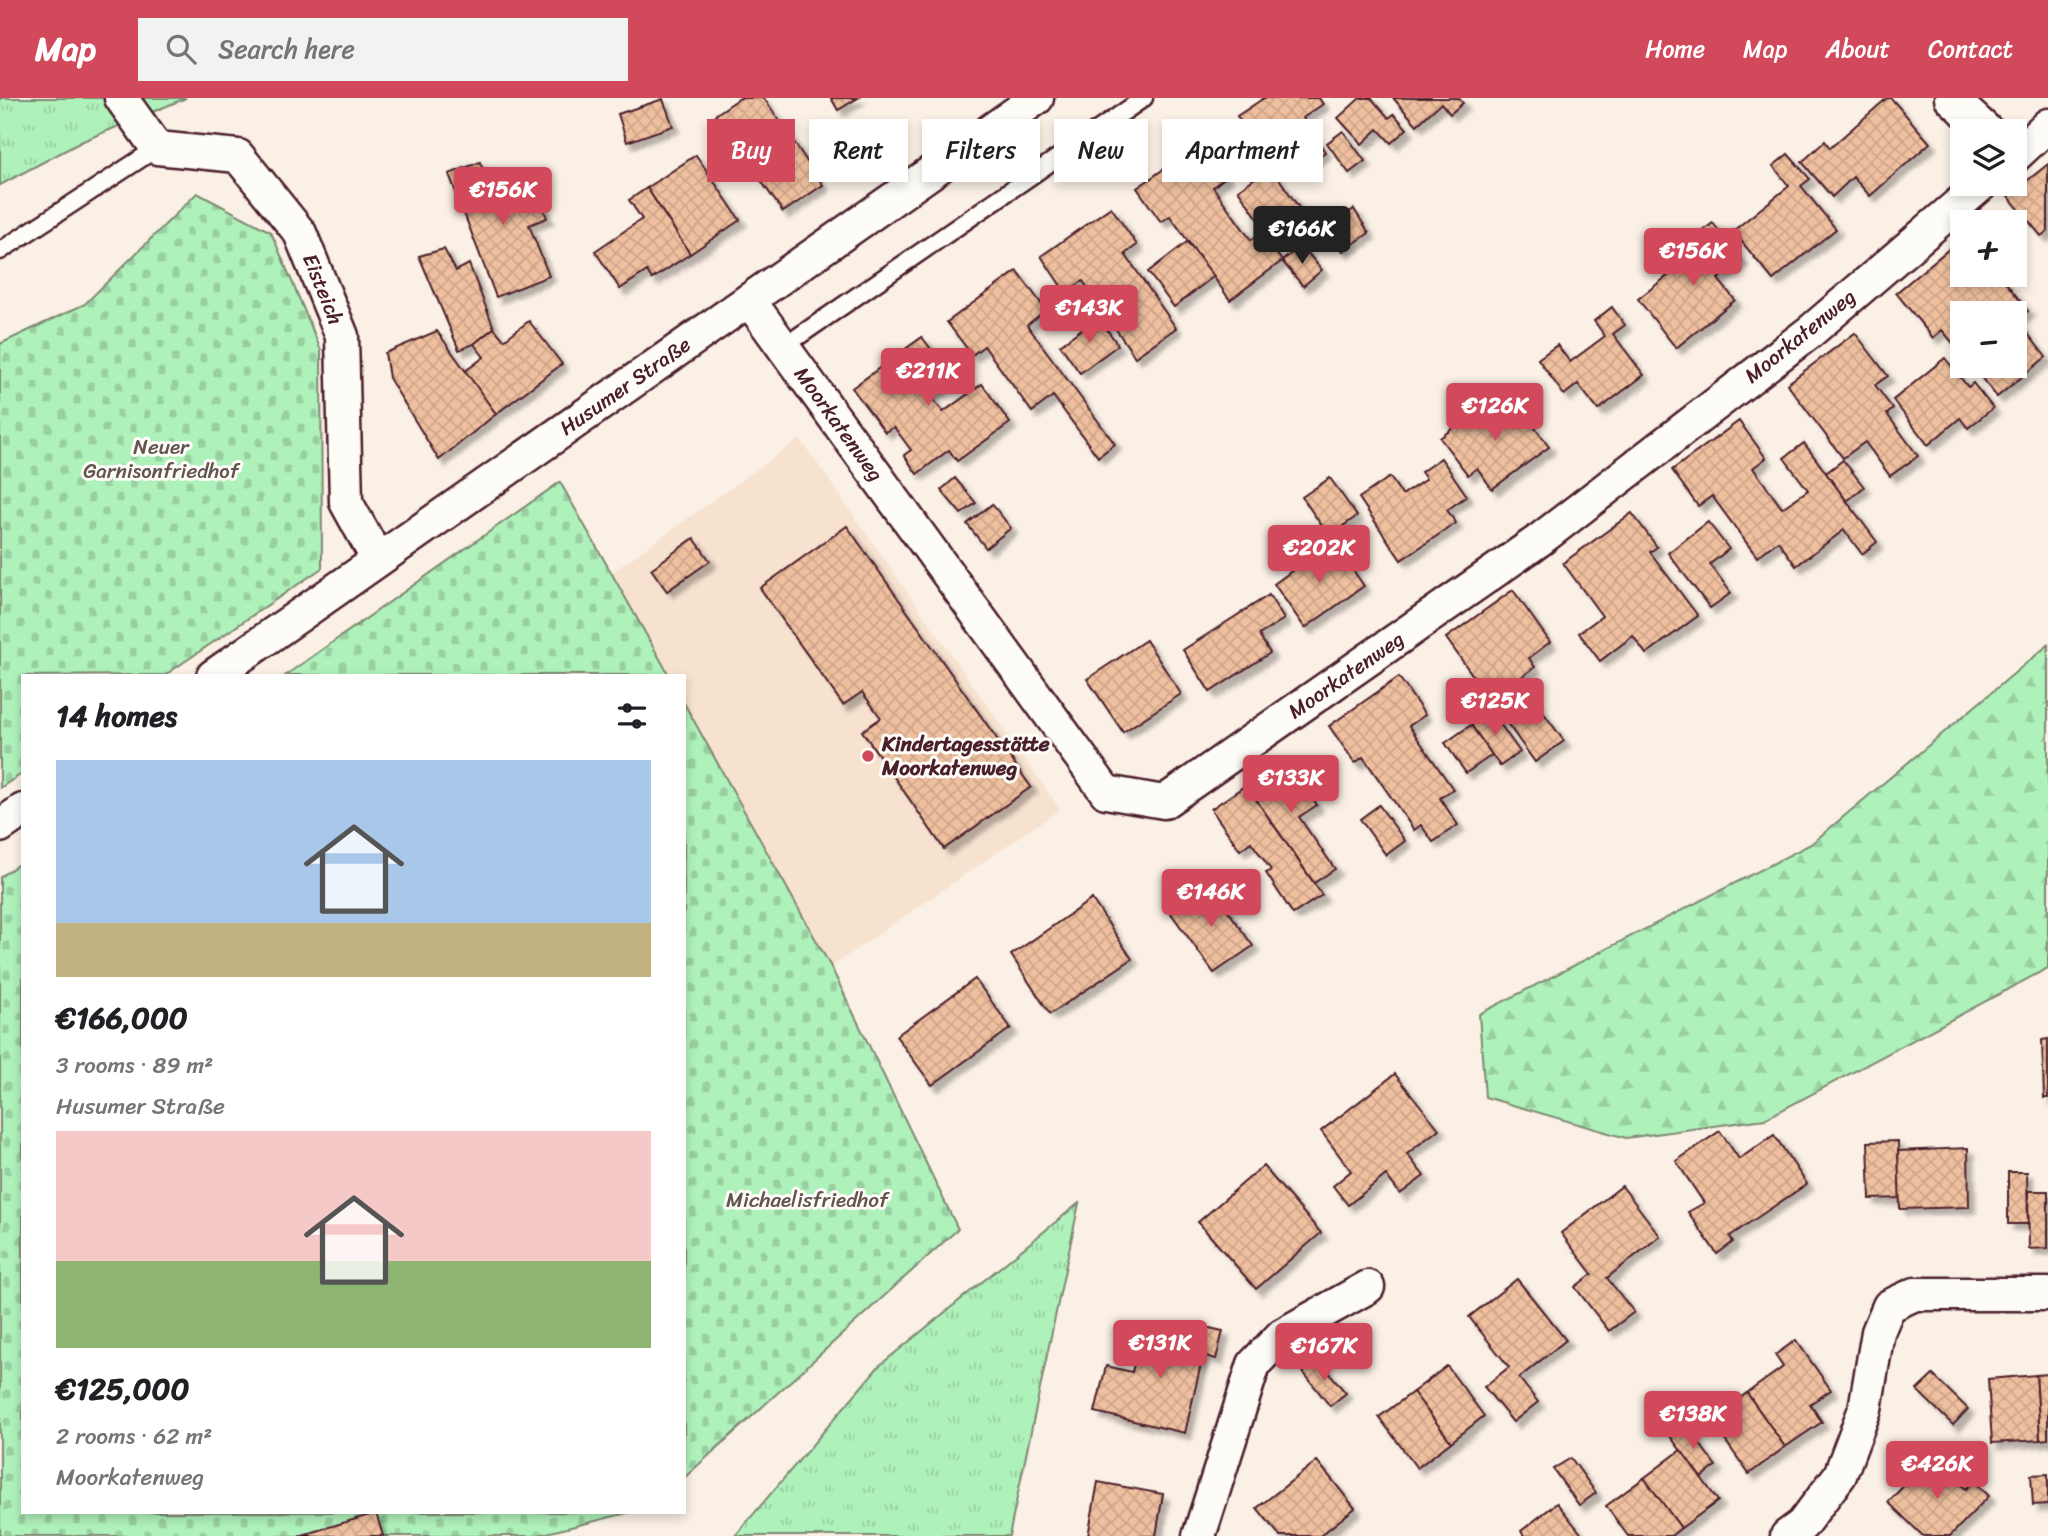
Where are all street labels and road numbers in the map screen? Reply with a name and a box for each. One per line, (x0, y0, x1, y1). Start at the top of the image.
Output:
street label: Eisteich (291, 247, 355, 331)
street label: Moorkatenweg (1735, 279, 1865, 393)
street label: Husumer Straße (551, 326, 699, 446)
street label: Moorkatenweg (784, 358, 894, 490)
street label: Moorkatenweg (1280, 621, 1412, 729)

